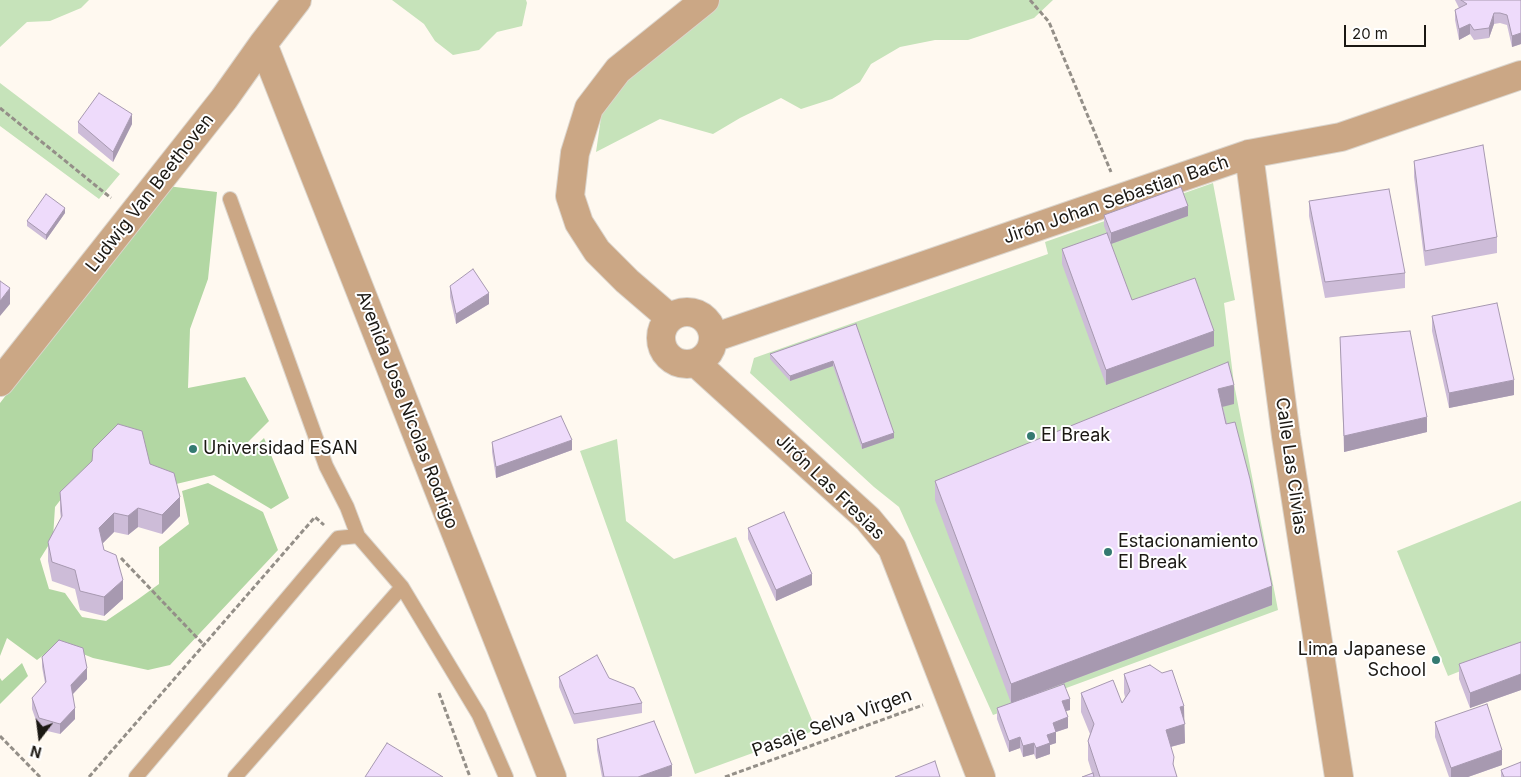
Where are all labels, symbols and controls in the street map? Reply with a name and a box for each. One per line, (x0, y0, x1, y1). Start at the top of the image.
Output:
scale bar (1346, 15, 1428, 47)
text: 20 m (1352, 24, 1388, 43)
street label: Ludwig Van Beethoven (81, 110, 219, 276)
street label: Jirón Johan Sebastian Bach (1001, 151, 1231, 249)
street label: Avenida Jose Nicolas Rodrigo (352, 288, 462, 532)
street label: Calle Las Clivias (1271, 396, 1311, 536)
place label: El Break (1041, 425, 1110, 447)
street label: Jirón Las Fresias (771, 430, 889, 544)
marker: El Break (1025, 430, 1037, 442)
place label: Universidad ESAN (203, 438, 358, 460)
marker: Universidad ESAN (187, 443, 199, 455)
place label: Estacionamiento El Break (1118, 531, 1258, 574)
marker: Estacionamiento El Break (1102, 546, 1114, 558)
place label: Lima Japanese School (1298, 639, 1426, 682)
marker: Lima Japanese School (1430, 654, 1442, 666)
street label: Pasaje Selva Virgen (749, 684, 915, 762)
north arrow (15, 712, 65, 762)
text: N (29, 742, 43, 762)

